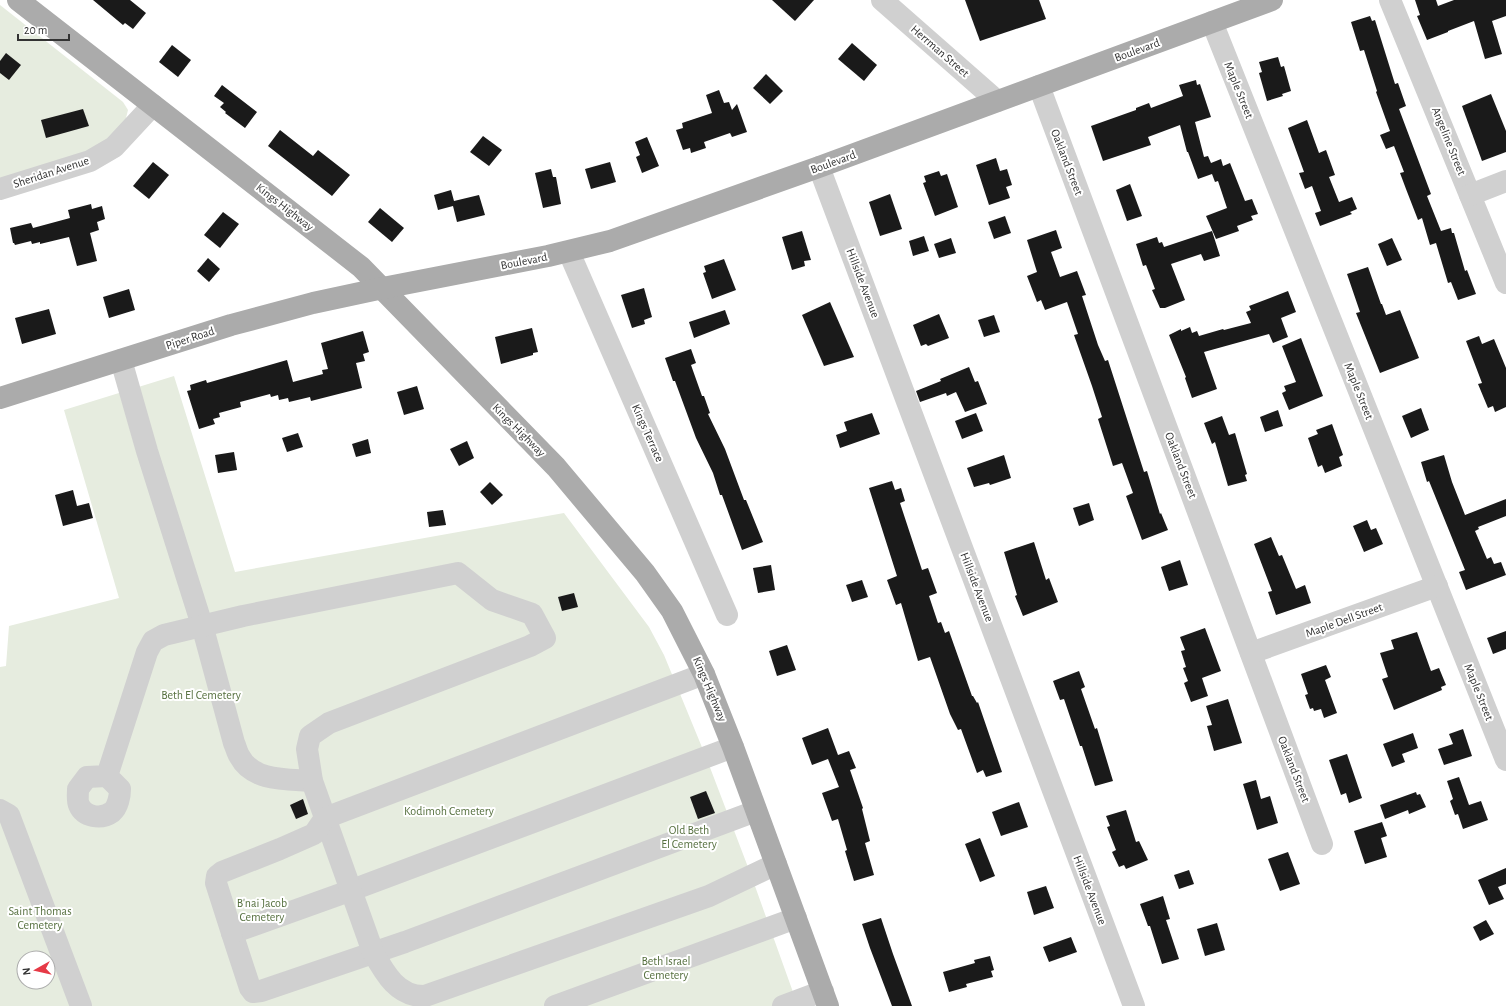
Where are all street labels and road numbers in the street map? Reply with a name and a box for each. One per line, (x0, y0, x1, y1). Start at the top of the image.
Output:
street label: Herrman Street (909, 23, 971, 79)
street label: Boulevard (1113, 36, 1161, 64)
street label: Maple Street (1222, 60, 1256, 120)
street label: Angeline Street (1430, 105, 1468, 177)
street label: Oakland Street (1049, 127, 1085, 197)
street label: Boulevard (809, 148, 857, 176)
street label: Sheridan Avenue (12, 154, 90, 190)
street label: Kings Highway (253, 181, 316, 234)
street label: Hillside Avenue (844, 247, 882, 319)
street label: Boulevard (500, 251, 548, 271)
street label: Piper Road (164, 324, 216, 352)
street label: Maple Street (1342, 361, 1376, 421)
street label: Kings Highway (490, 401, 548, 459)
street label: Kings Terrace (630, 402, 666, 464)
street label: Oakland Street (1163, 430, 1199, 500)
street label: Hillside Avenue (958, 551, 996, 623)
street label: Maple Dell Street (1304, 600, 1384, 639)
street label: Kings Highway (690, 655, 729, 724)
street label: Maple Street (1462, 662, 1496, 722)
street label: Oakland Street (1276, 734, 1312, 804)
street label: Hillside Avenue (1071, 854, 1109, 926)

